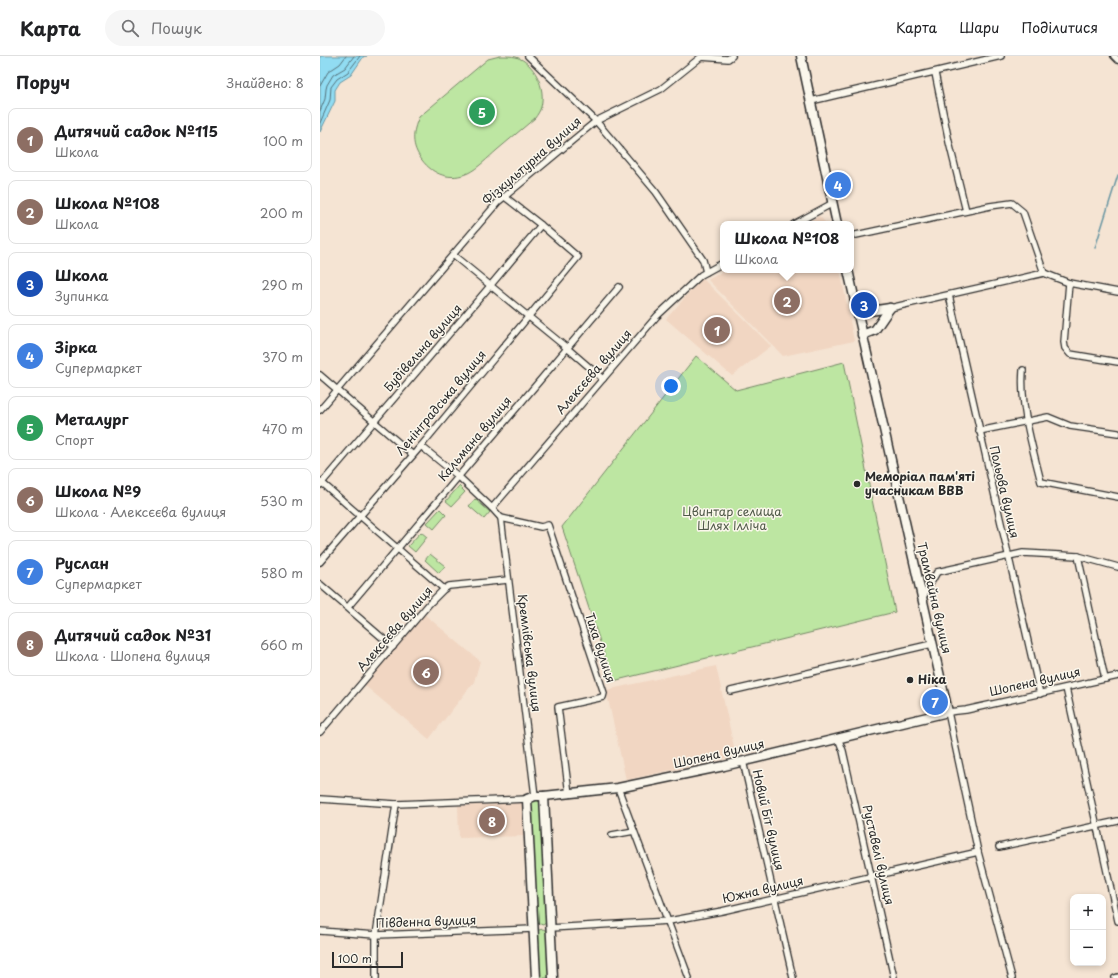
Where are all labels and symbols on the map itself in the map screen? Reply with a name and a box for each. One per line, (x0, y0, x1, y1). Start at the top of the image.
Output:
pin: 5 (469, 97, 495, 127)
street label: Фiзкультурна вулиця (478, 112, 585, 208)
pin: 4 (825, 170, 851, 200)
pin: 2 (774, 286, 800, 316)
pin: 3 (851, 290, 877, 320)
street label: Будівельна вулиця (379, 300, 465, 395)
pin: 1 (704, 315, 730, 345)
street label: Алексєєва вулиця (551, 325, 635, 418)
street label: Ленінградська вулиця (391, 346, 490, 459)
your location (661, 376, 681, 396)
street label: Кальмана вулиця (433, 392, 515, 485)
street label: Польова вулиця (986, 444, 1024, 540)
place label: Меморіал пам'яті учасникам ВВВ (865, 467, 975, 499)
marker: Меморіал пам'яті учасникам ВВВ (852, 479, 862, 489)
park label: Цвинтар селища Шлях Ілліча (682, 502, 782, 534)
street label: Трамвайна вулиця (913, 540, 957, 655)
street label: Алексєєва вулиця (352, 582, 436, 675)
street label: Кремлівська вулиця (514, 593, 546, 713)
street label: Тиха вулиця (581, 610, 621, 685)
pin: 6 (413, 657, 439, 687)
street label: Шопена вулиця (988, 662, 1082, 700)
place label: Ніка (918, 670, 947, 688)
marker: Ніка (905, 675, 915, 685)
pin: 7 (922, 687, 948, 717)
street label: Шопена вулиця (672, 734, 766, 772)
street label: Новий Біт вулиця (749, 768, 789, 872)
street label: Руставелі вулиця (859, 803, 899, 907)
pin: 8 (479, 806, 505, 836)
street label: Южна вулиця (721, 871, 805, 907)
street label: Південна вулиця (375, 910, 477, 932)
scale bar (332, 950, 403, 969)

